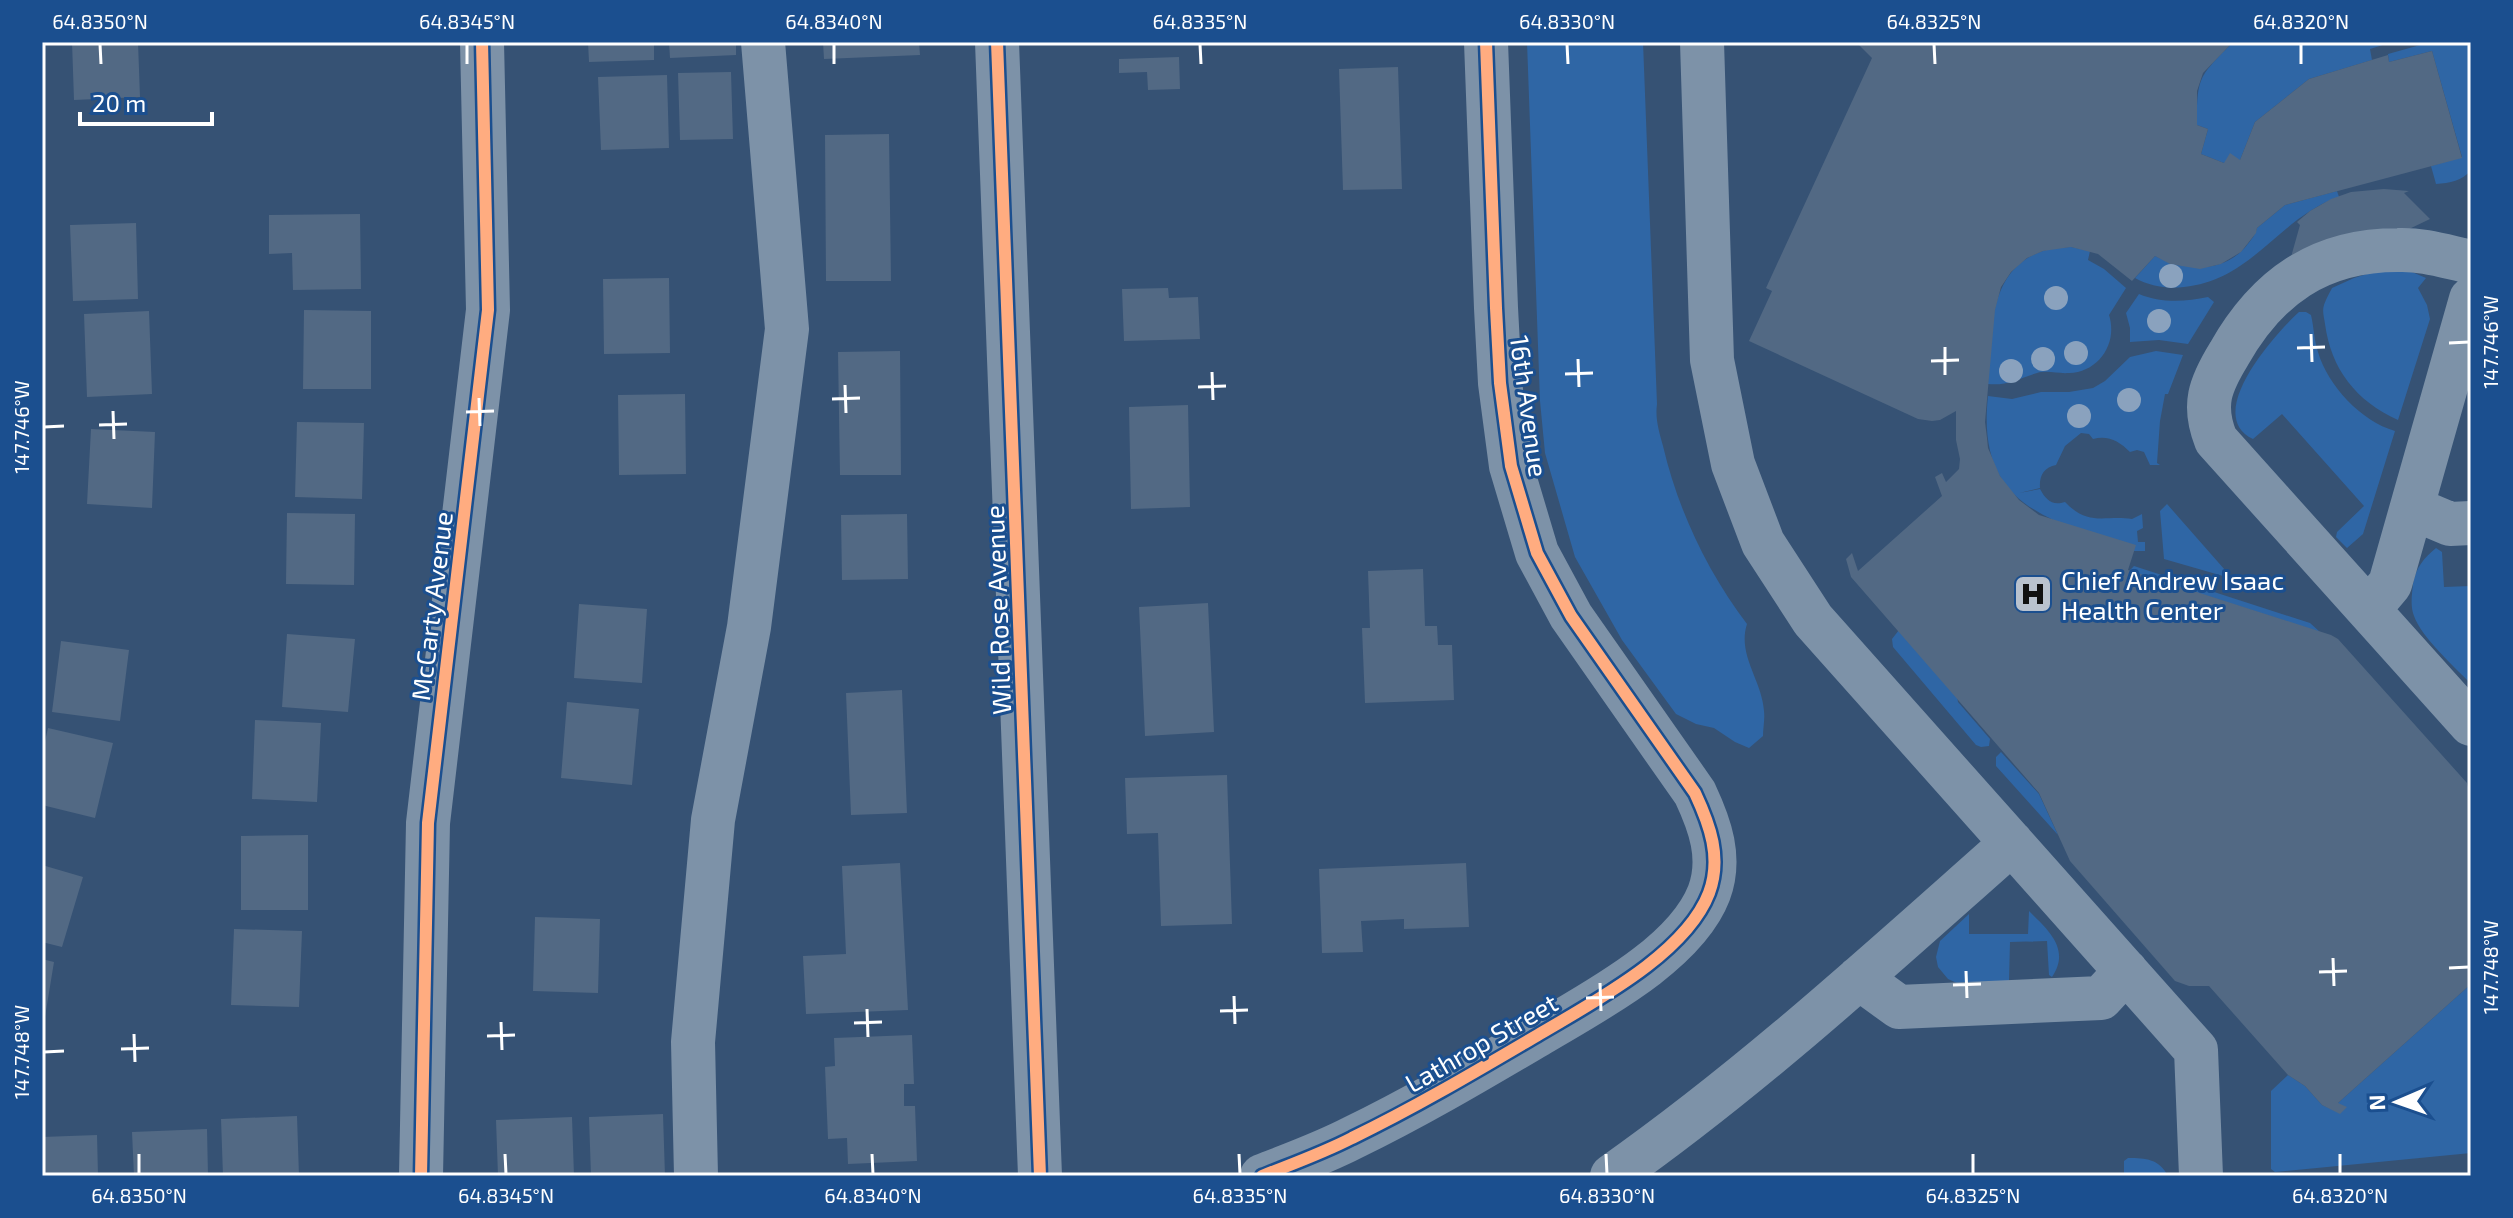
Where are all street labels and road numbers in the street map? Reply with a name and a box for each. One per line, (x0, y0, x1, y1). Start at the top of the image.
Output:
street label: 16th Avenue (1505, 333, 1555, 479)
street label: Wild Rose Avenue (978, 505, 1016, 715)
street label: McCarty Avenue (404, 510, 458, 702)
street label: Lathrop Street (1399, 986, 1563, 1098)

